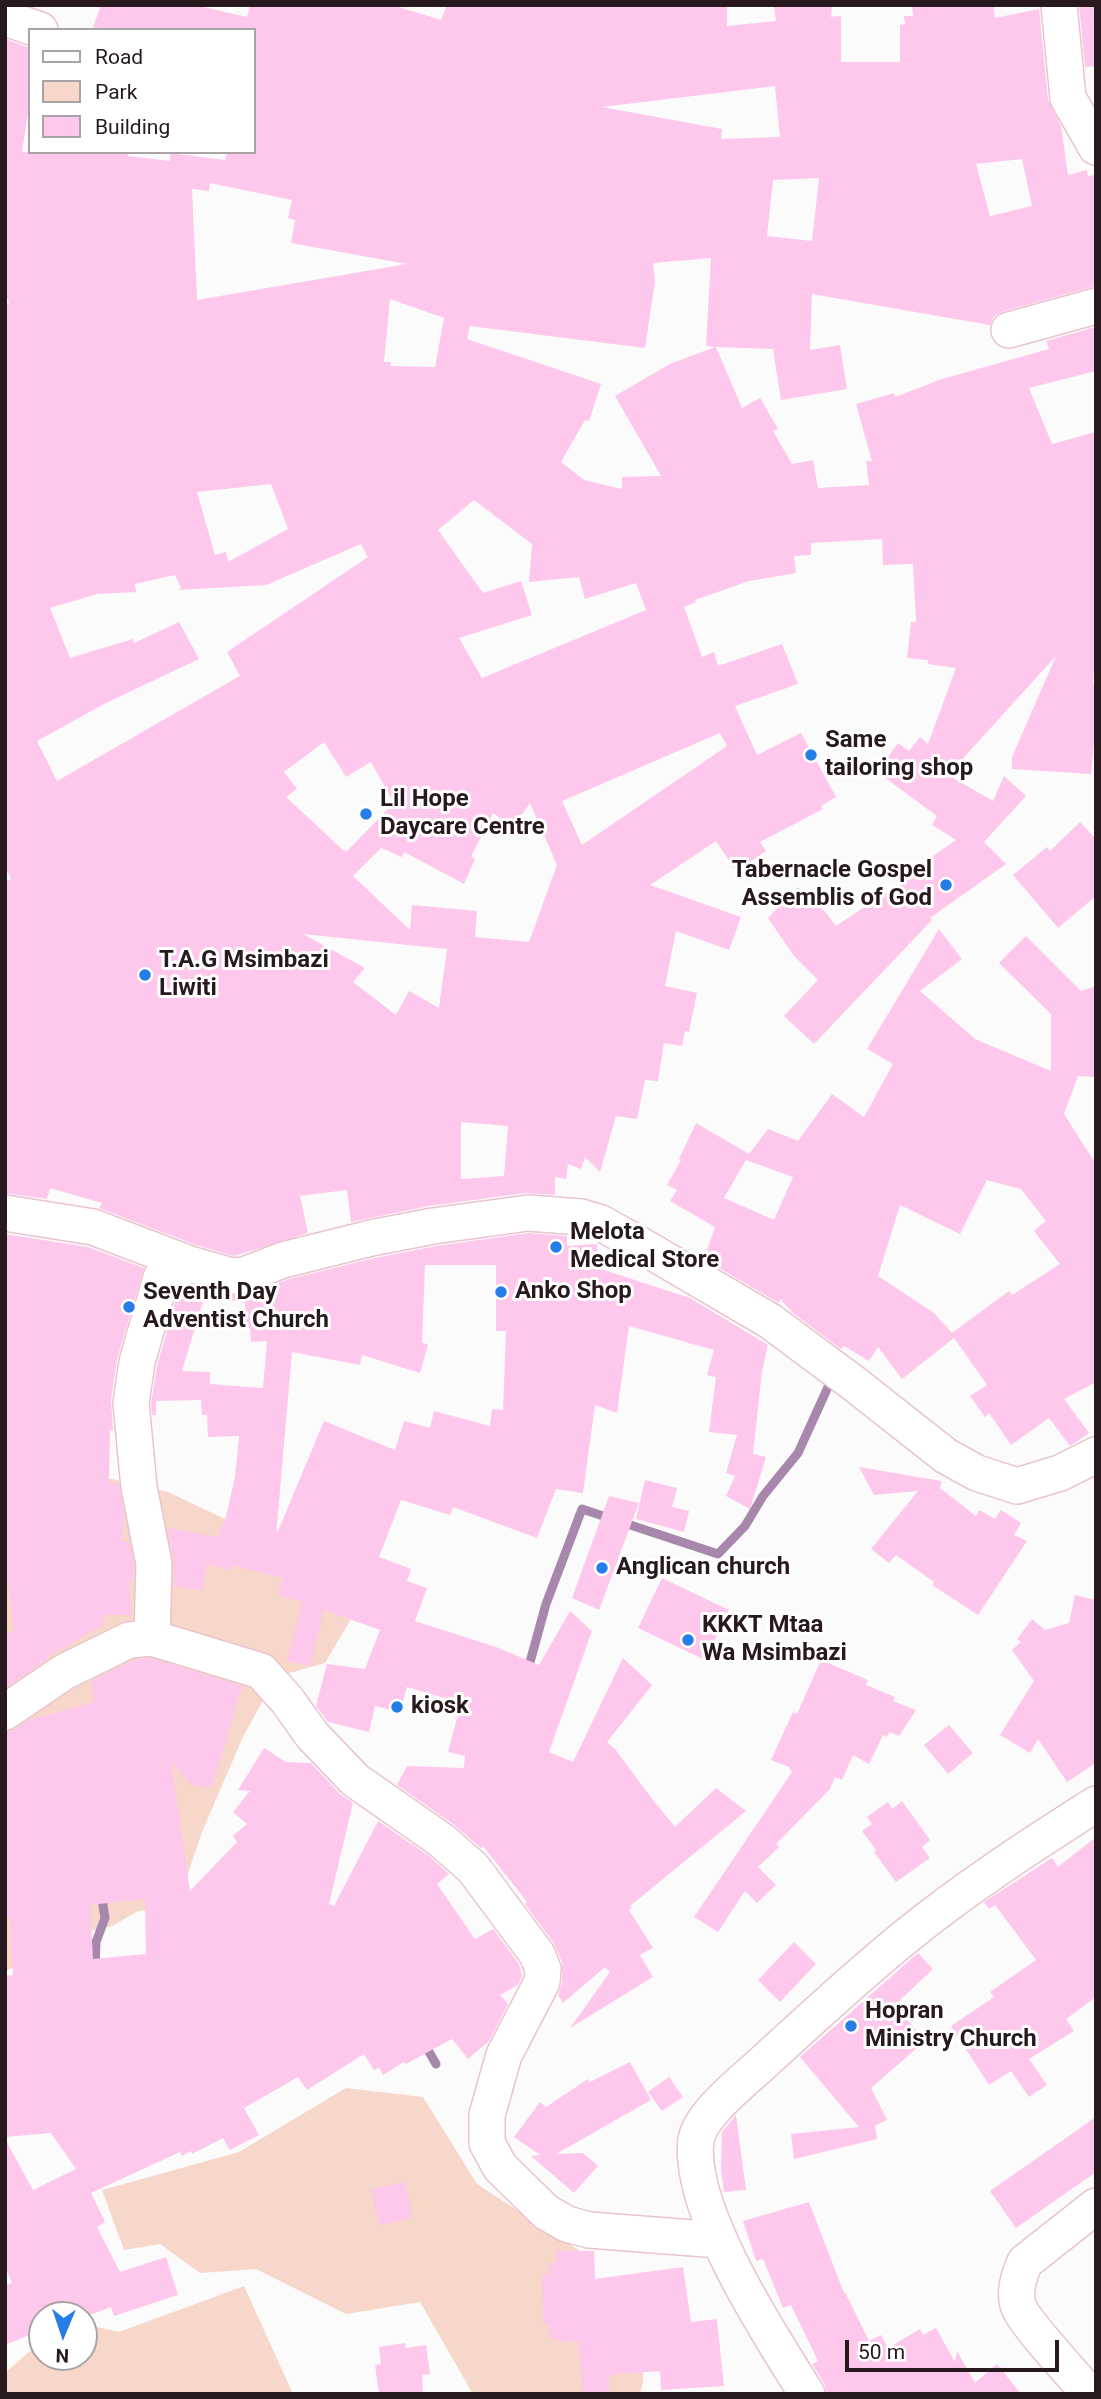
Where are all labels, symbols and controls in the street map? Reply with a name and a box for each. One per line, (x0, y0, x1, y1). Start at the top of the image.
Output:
legend (28, 28, 256, 154)
text: Road (95, 45, 143, 69)
text: Park (95, 80, 137, 104)
text: Building (95, 115, 170, 139)
place label: Same tailoring shop (825, 727, 973, 783)
marker: Same tailoring shop (803, 747, 819, 763)
place label: Lil Hope Daycare Centre (380, 786, 545, 842)
marker: Lil Hope Daycare Centre (358, 806, 374, 822)
place label: Tabernacle Gospel Assemblis of God (732, 857, 932, 913)
marker: Tabernacle Gospel Assemblis of God (938, 877, 954, 893)
place label: T.A.G Msimbazi Liwiti (159, 947, 329, 1003)
marker: T.A.G Msimbazi Liwiti (137, 967, 153, 983)
place label: Melota Medical Store (570, 1219, 719, 1275)
marker: Melota Medical Store (548, 1239, 564, 1255)
place label: Anko Shop (515, 1278, 632, 1306)
place label: Seventh Day Adventist Church (143, 1279, 329, 1335)
marker: Anko Shop (493, 1284, 509, 1300)
marker: Seventh Day Adventist Church (121, 1299, 137, 1315)
place label: Anglican church (616, 1554, 790, 1582)
marker: Anglican church (594, 1560, 610, 1576)
place label: KKKT Mtaa Wa Msimbazi (702, 1612, 847, 1668)
marker: KKKT Mtaa Wa Msimbazi (680, 1632, 696, 1648)
place label: kiosk (411, 1693, 469, 1721)
marker: kiosk (389, 1699, 405, 1715)
place label: Hopran Ministry Church (865, 1998, 1037, 2054)
marker: Hopran Ministry Church (843, 2018, 859, 2034)
north arrow (28, 2301, 98, 2371)
scale bar (849, 2326, 1062, 2370)
text: 50 m (858, 2340, 905, 2364)
text: N (55, 2344, 69, 2367)

